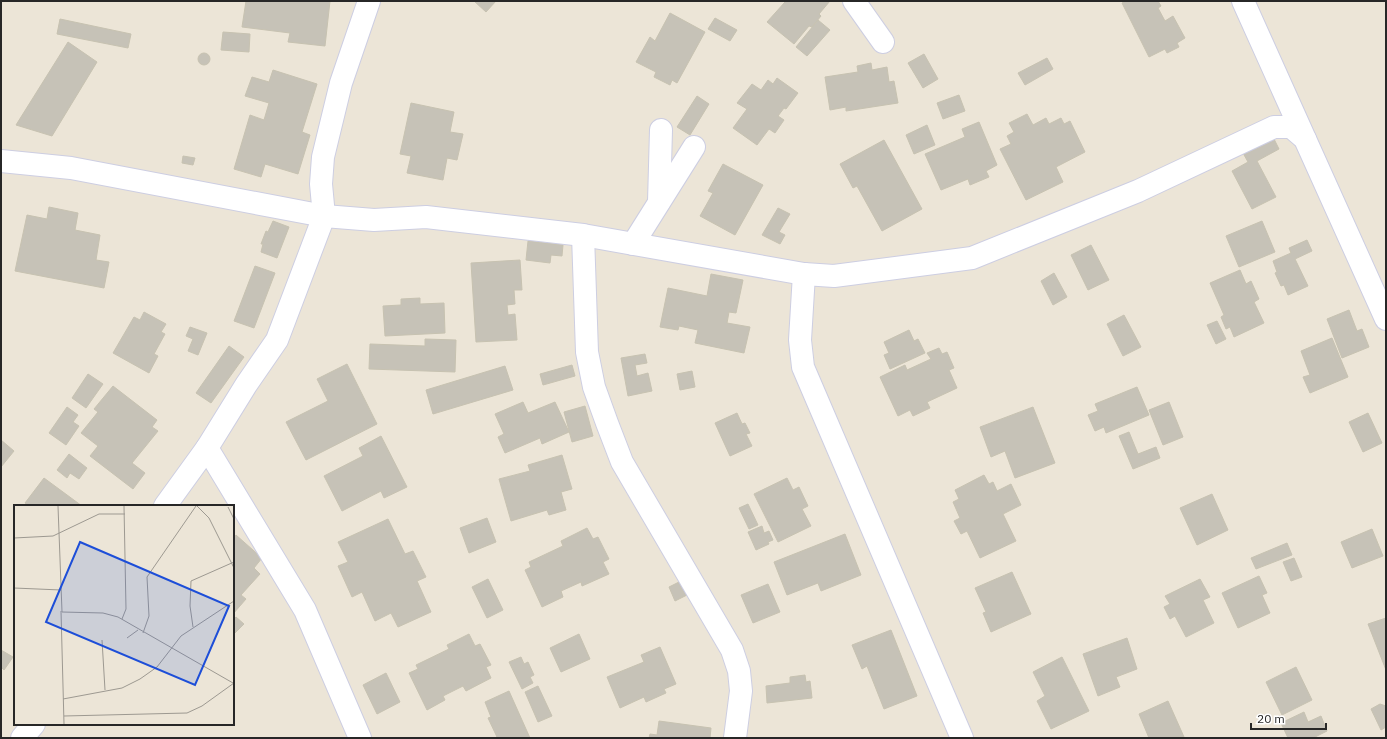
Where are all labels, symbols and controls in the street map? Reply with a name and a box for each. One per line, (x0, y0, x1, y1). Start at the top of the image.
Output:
inset map (14, 505, 234, 725)
scale bar (1251, 705, 1326, 731)
text: 20 m (1257, 711, 1285, 726)

